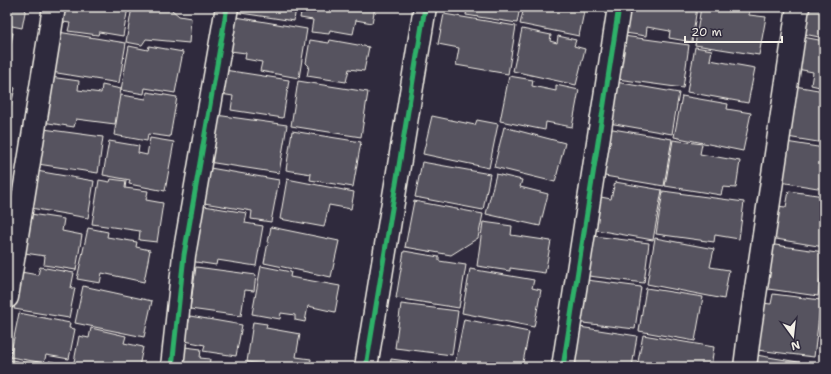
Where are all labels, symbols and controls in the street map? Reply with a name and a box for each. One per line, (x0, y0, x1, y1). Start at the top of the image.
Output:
scale bar (685, 18, 782, 44)
text: 20 m (691, 24, 722, 40)
north arrow (773, 316, 813, 356)
text: N (789, 337, 802, 354)

